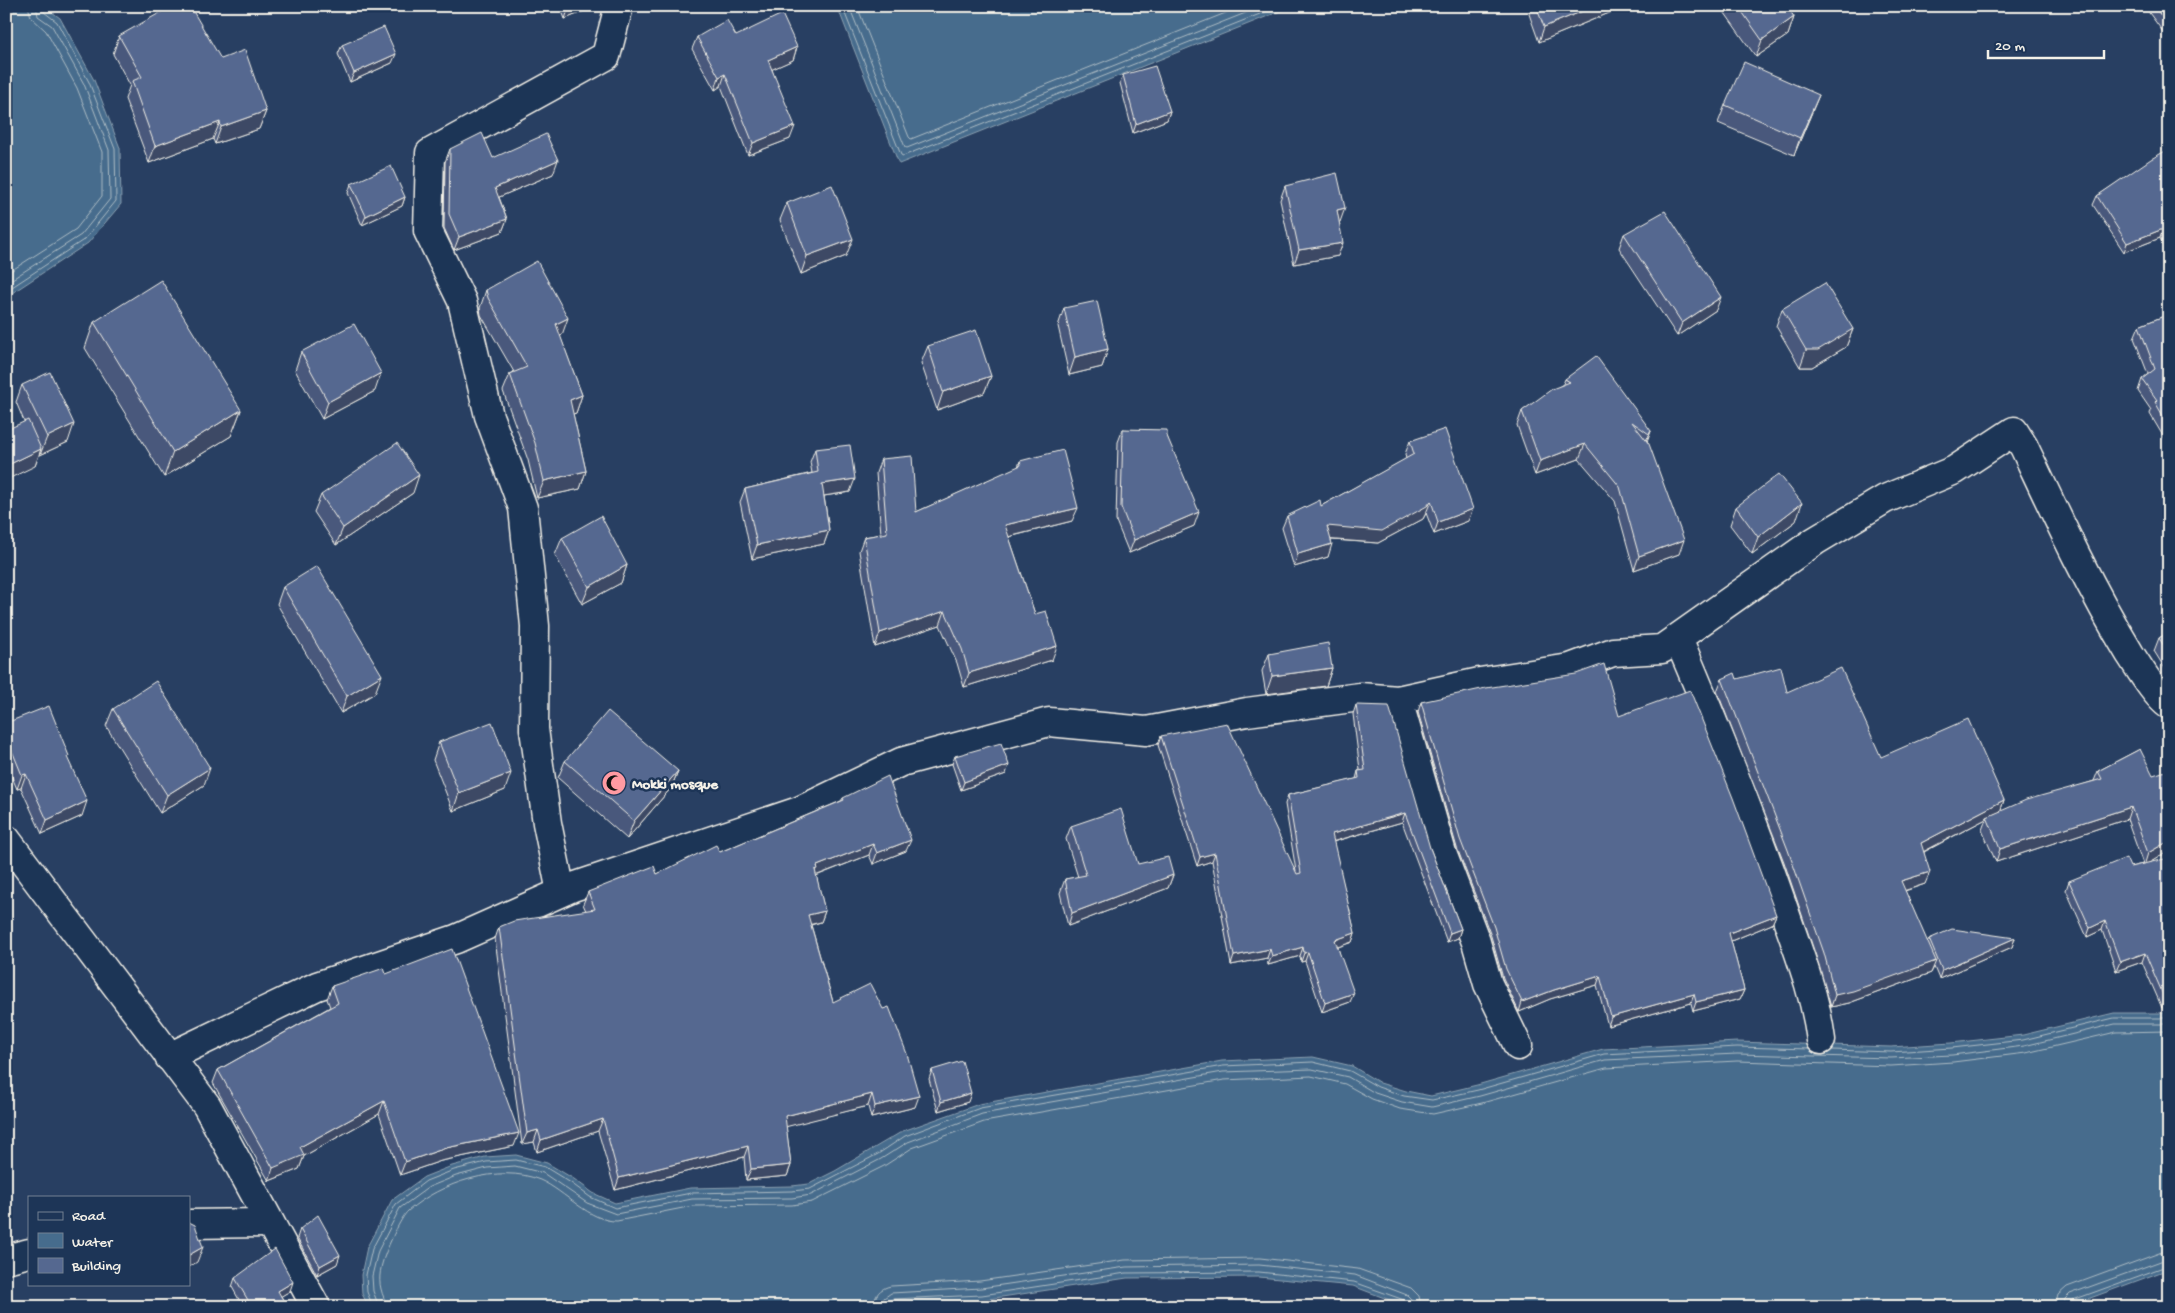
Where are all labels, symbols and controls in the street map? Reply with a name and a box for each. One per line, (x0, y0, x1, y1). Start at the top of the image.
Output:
scale bar (1988, 28, 2104, 60)
text: 20 m (1995, 38, 2025, 56)
mosque icon: Mokki mosque (601, 770, 627, 796)
place label: Mokki mosque (632, 776, 719, 794)
legend (28, 1196, 190, 1286)
text: Road (72, 1208, 106, 1226)
text: Water (72, 1234, 114, 1252)
text: Building (71, 1258, 121, 1276)

